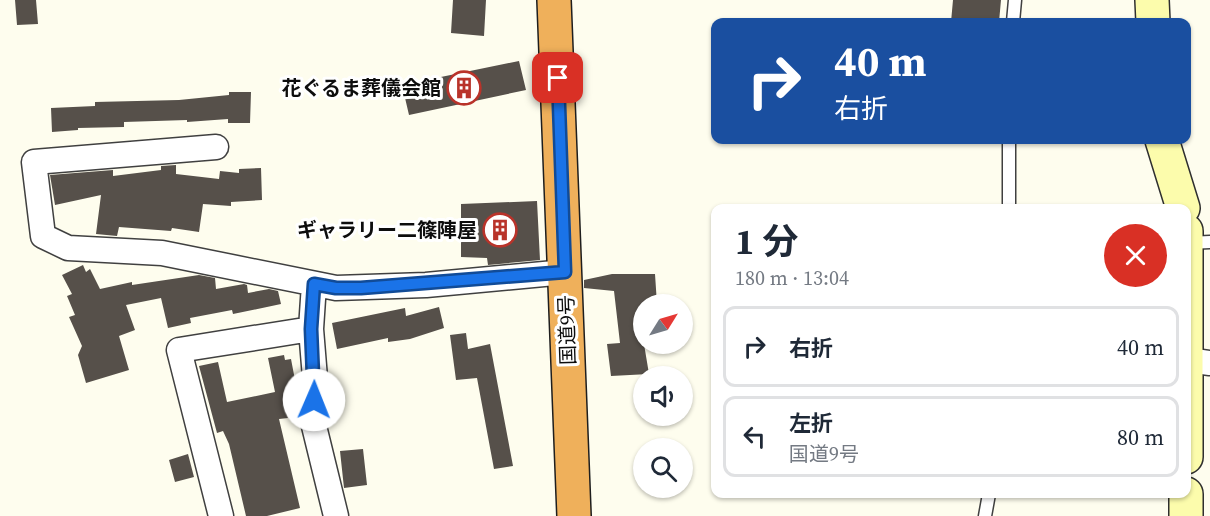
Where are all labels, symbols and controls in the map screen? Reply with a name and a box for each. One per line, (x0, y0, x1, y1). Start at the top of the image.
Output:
text: 40 m (834, 32, 927, 90)
icon: right (735, 42, 813, 120)
pin (532, 52, 583, 103)
icon: arrive (541, 61, 574, 94)
building icon: 花ぐるま葬儀会館 (446, 70, 482, 106)
place label: 花ぐるま葬儀会館 (281, 74, 441, 102)
text: 右折 (834, 90, 888, 127)
building icon: ギャラリー二篠陣屋 (482, 212, 518, 248)
place label: ギャラリー二篠陣屋 (297, 216, 477, 244)
text: 1 分 (735, 217, 798, 266)
button: close (1104, 224, 1167, 287)
text: 180 m · 13:04 (735, 264, 849, 292)
north arrow (633, 294, 693, 354)
map controls (633, 294, 693, 498)
street label: 国道9号 (552, 295, 582, 365)
icon: right (738, 330, 771, 363)
text: 40 m (1117, 332, 1164, 362)
text: 右折 (789, 333, 833, 363)
button: sound (633, 366, 693, 426)
position arrow (282, 368, 346, 432)
text: 左折 (789, 408, 833, 438)
icon: left (738, 420, 771, 453)
text: 80 m (1117, 422, 1164, 452)
button: search (633, 438, 693, 498)
text: 国道9号 (789, 440, 859, 468)

